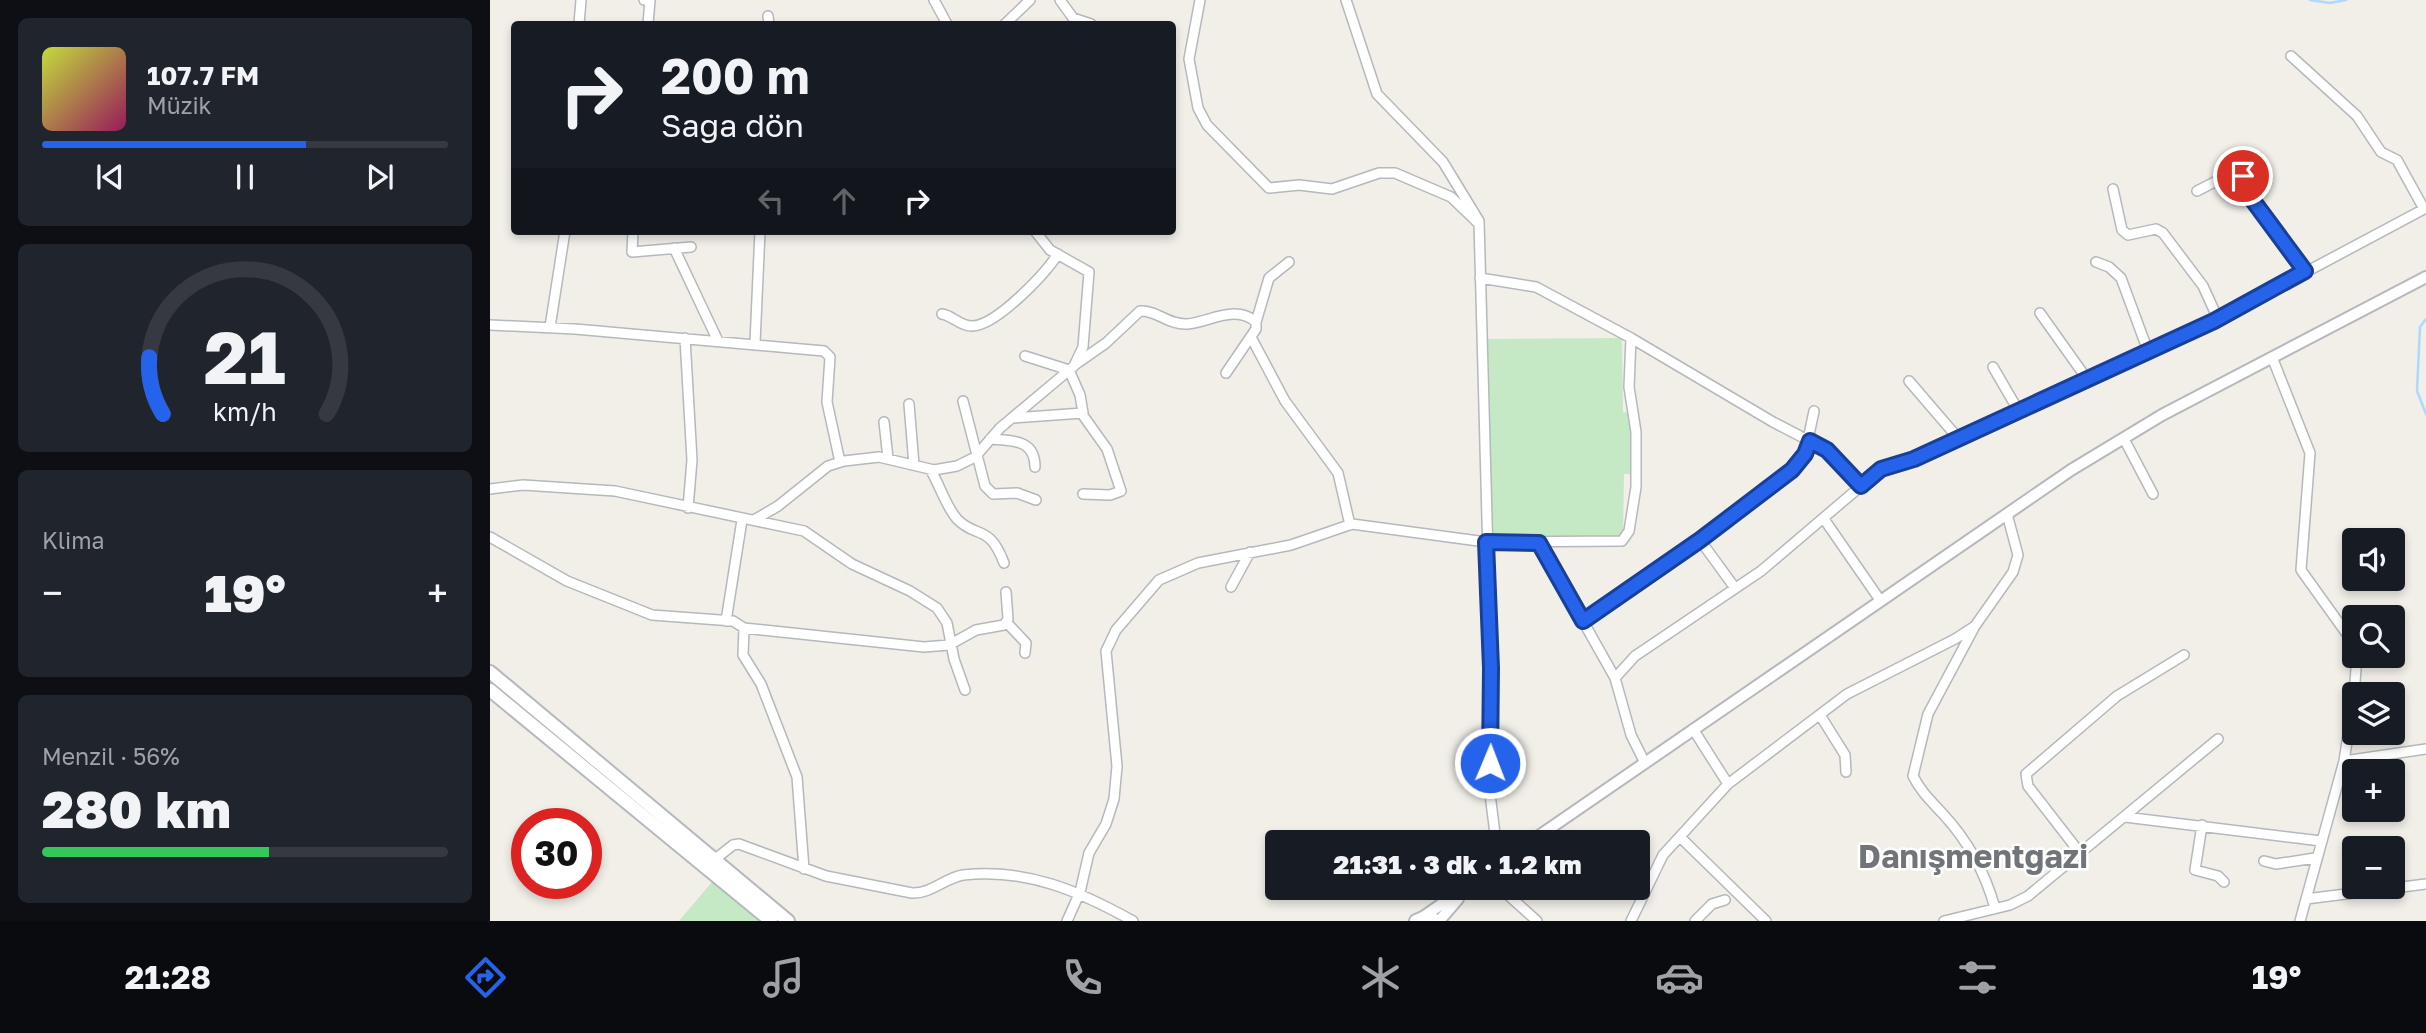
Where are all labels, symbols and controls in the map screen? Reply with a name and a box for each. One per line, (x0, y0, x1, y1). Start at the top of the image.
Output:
text: 200 m (661, 46, 810, 105)
icon: right (546, 49, 637, 140)
text: 107.7 FM (147, 60, 259, 91)
text: Müzik (147, 91, 212, 119)
text: Sağa dön (661, 106, 804, 144)
pin (2213, 146, 2273, 206)
icon: arrive (2224, 157, 2262, 195)
icon: previous (91, 158, 129, 196)
icon: pause (226, 158, 264, 196)
icon: next (361, 158, 399, 196)
icon: left (752, 182, 790, 220)
icon: ahead (825, 182, 863, 220)
icon: right (898, 182, 936, 220)
text: 21 (204, 313, 286, 400)
text: km/h (213, 395, 277, 426)
text: Klima (42, 526, 105, 554)
map controls (2342, 528, 2405, 899)
button: sound (2342, 528, 2405, 591)
text: 19° (204, 561, 286, 623)
text: − (42, 570, 63, 615)
text: + (427, 570, 448, 615)
button: search (2342, 605, 2405, 668)
button: layers (2342, 682, 2405, 745)
position arrow (1453, 726, 1527, 800)
text: Menzil · 56% (42, 742, 180, 770)
button: + (2342, 759, 2405, 822)
text: 280 km (42, 777, 231, 839)
speed limit sign: 30 (511, 808, 602, 899)
button: − (2342, 836, 2405, 899)
district label: Danışmentgazi (1858, 837, 2088, 875)
text: 21:31 · 3 dk · 1.2 km (1333, 849, 1582, 880)
icon: directions (461, 953, 510, 1002)
icon: music (759, 953, 808, 1002)
icon: phone (1058, 953, 1107, 1002)
icon: climate (1356, 953, 1405, 1002)
icon: car (1655, 953, 1704, 1002)
icon: filters (1953, 953, 2002, 1002)
text: 21:28 (125, 958, 211, 996)
text: 19° (2252, 958, 2301, 996)

